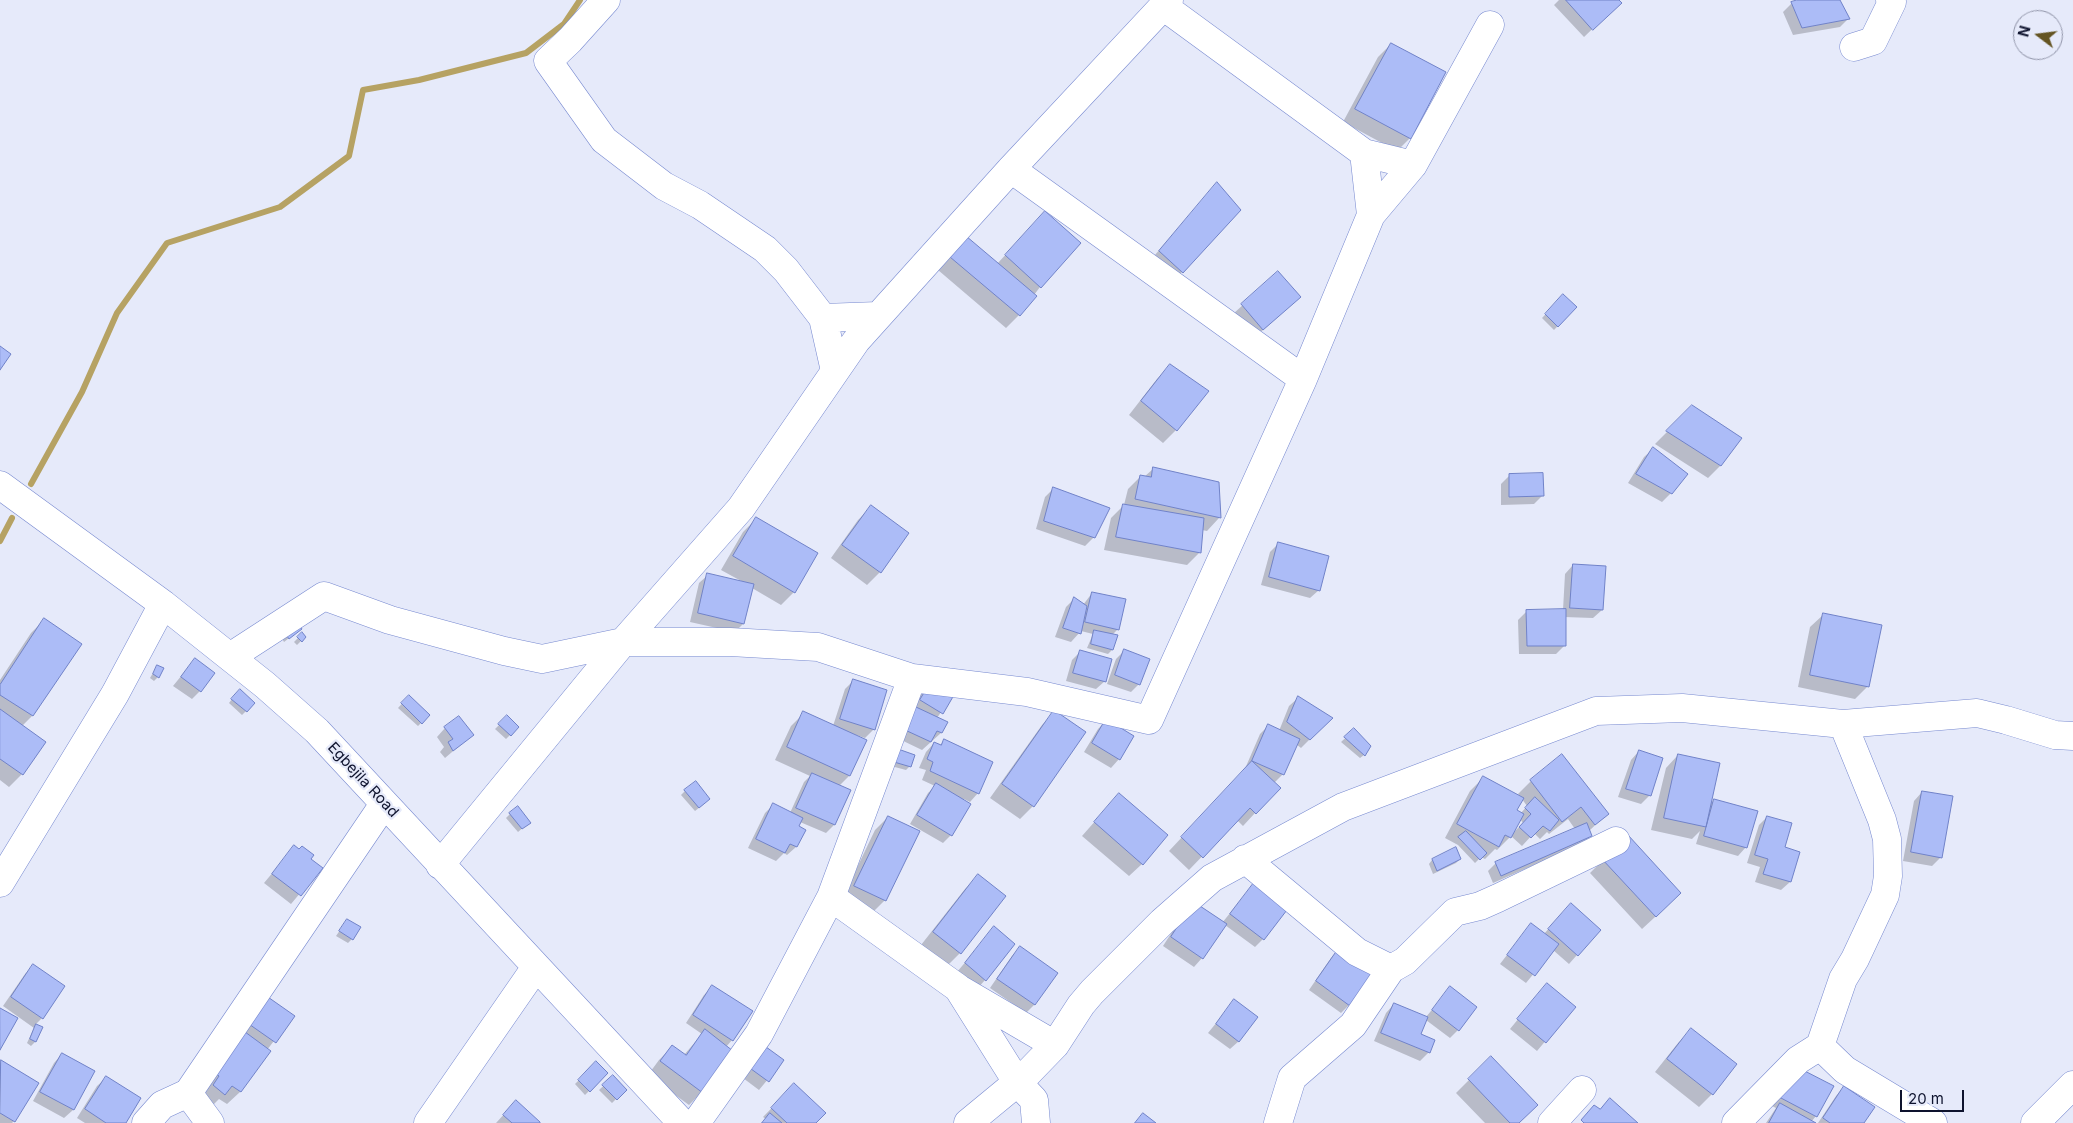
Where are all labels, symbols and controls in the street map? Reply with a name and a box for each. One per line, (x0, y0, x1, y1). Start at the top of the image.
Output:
north arrow (2013, 10, 2063, 60)
text: N (2014, 24, 2034, 39)
street label: Egbejila Road (324, 739, 402, 821)
scale bar (1903, 1080, 1967, 1112)
text: 20 m (1908, 1089, 1944, 1108)

